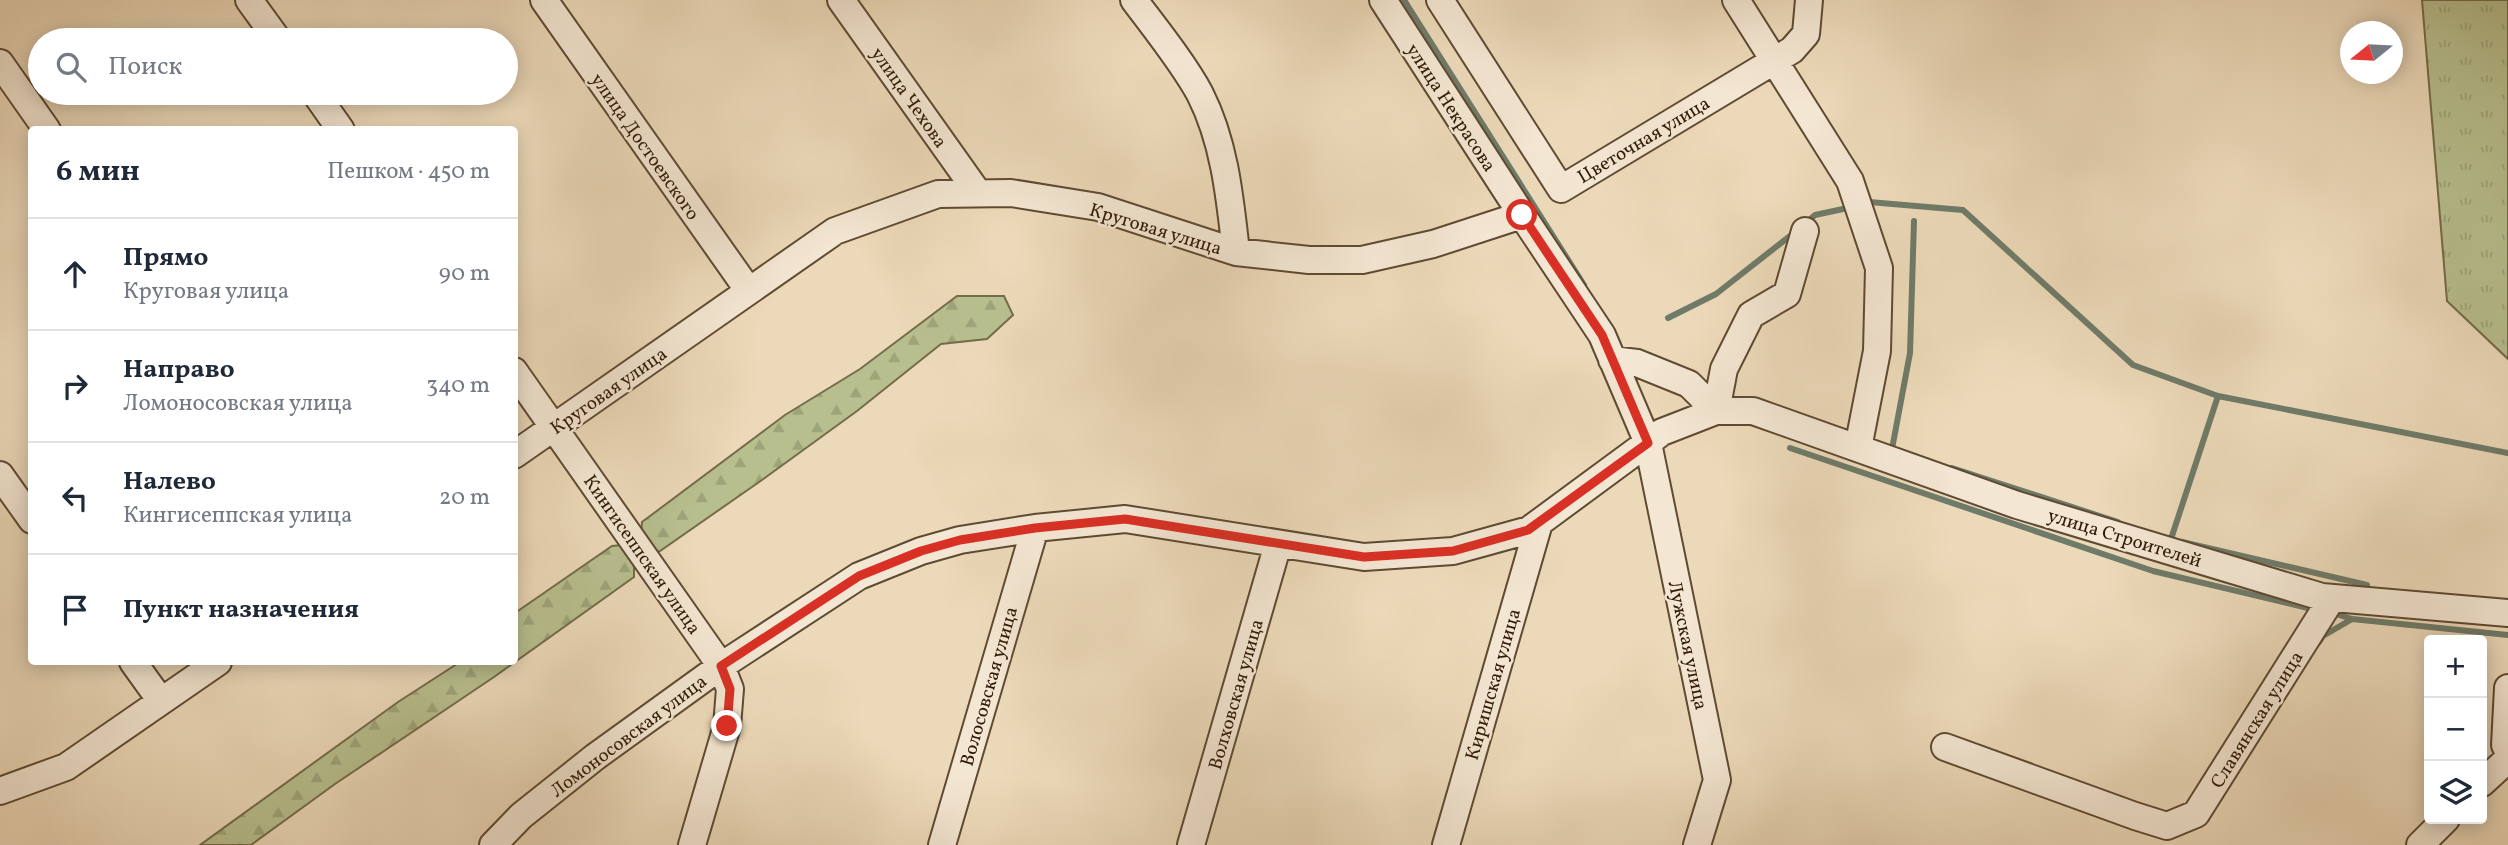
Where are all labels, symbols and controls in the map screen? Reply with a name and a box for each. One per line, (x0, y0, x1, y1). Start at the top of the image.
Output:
north arrow (2340, 21, 2403, 84)
search box (28, 28, 518, 105)
street label: улица Некрасова (1399, 39, 1502, 177)
street label: улица Чехова (864, 42, 953, 154)
icon: search (52, 48, 90, 86)
text: Поиск (108, 49, 182, 85)
street label: улица Достоевского (584, 68, 705, 226)
street label: Цветочная улица (1573, 91, 1715, 191)
text: 6 мин (56, 151, 140, 193)
text: Пешком · 450 m (327, 156, 490, 188)
street label: Круговая улица (1086, 197, 1225, 262)
route start (1506, 199, 1537, 230)
text: Прямо (123, 240, 208, 276)
icon: ahead (56, 255, 94, 293)
text: 90 m (439, 258, 490, 290)
text: Круговая улица (123, 276, 289, 308)
street label: Круговая улица (545, 342, 673, 442)
text: Направо (123, 352, 235, 388)
icon: right (56, 367, 94, 405)
text: 340 m (426, 370, 490, 402)
text: Ломоносовская улица (123, 388, 353, 420)
text: Налево (123, 464, 216, 500)
street label: Кингисеппская улица (576, 470, 706, 640)
icon: left (56, 479, 94, 517)
text: 20 m (439, 482, 490, 514)
text: Кингисеппская улица (123, 500, 353, 532)
street label: улица Строителей (2044, 503, 2205, 575)
street label: Лужская улица (1661, 578, 1713, 712)
icon: arrive (56, 591, 94, 629)
text: Пункт назначения (123, 592, 359, 628)
street label: Волосовская улица (955, 604, 1025, 769)
street label: Киришская улица (1460, 606, 1528, 764)
street label: Волховская улица (1203, 616, 1271, 773)
map controls (2424, 635, 2487, 824)
button: + (2424, 635, 2487, 698)
street label: Славянская улица (2205, 646, 2310, 794)
street label: Ломоносовская улица (546, 669, 713, 804)
button: − (2424, 698, 2487, 761)
route end (711, 710, 742, 741)
button: layers (2424, 761, 2487, 824)

